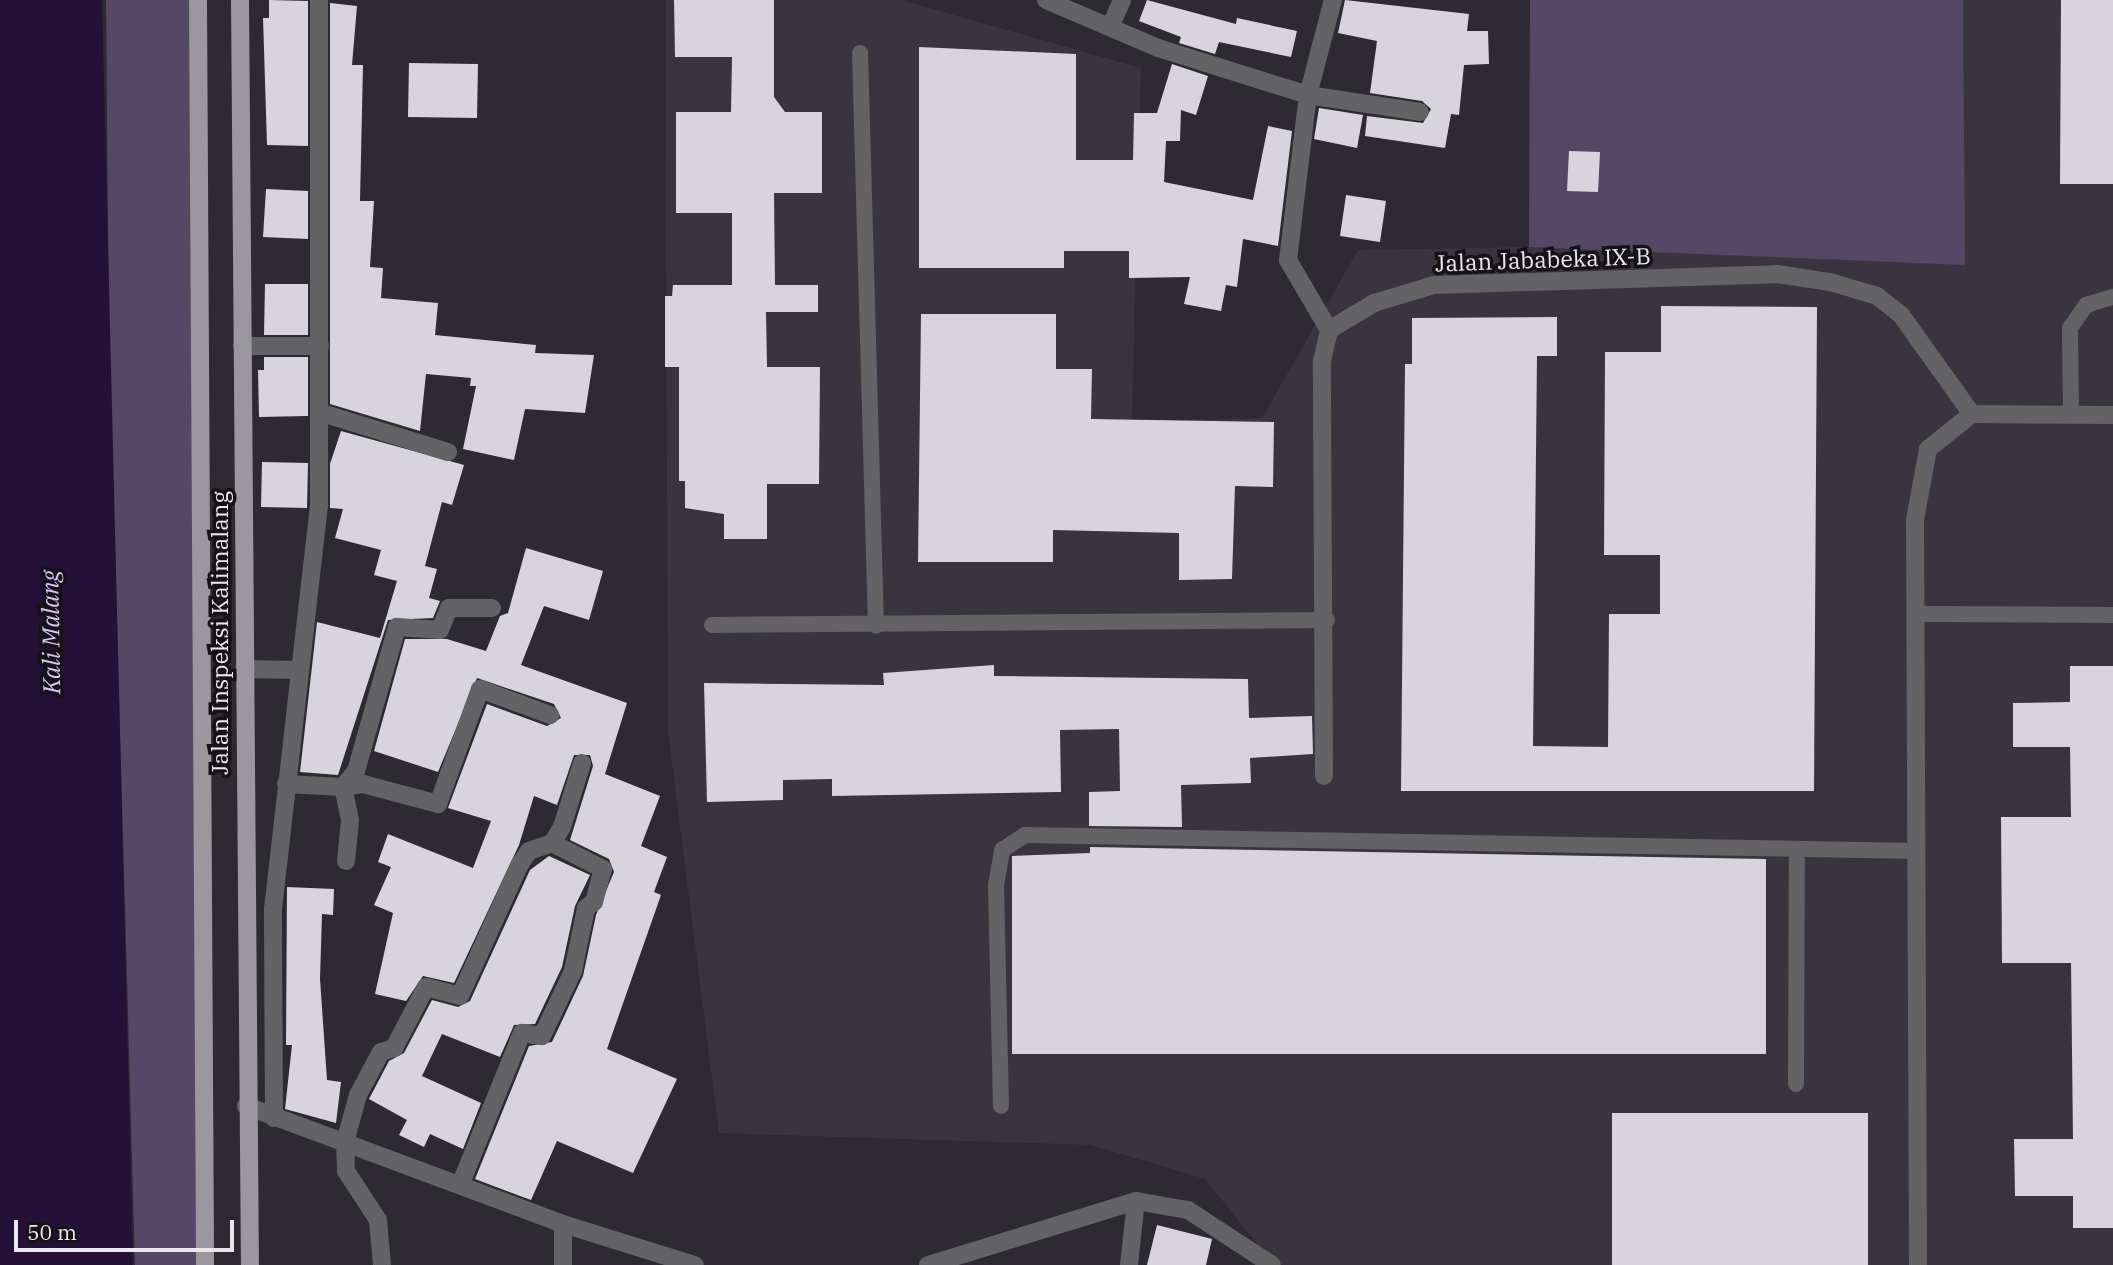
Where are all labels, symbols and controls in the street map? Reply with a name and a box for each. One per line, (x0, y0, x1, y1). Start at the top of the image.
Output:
street label: Jalan Jababeka IX-B (1435, 241, 1651, 277)
street label: Jalan Inspeksi Kalimalang (205, 491, 233, 775)
water label: Kali Malang (36, 570, 66, 694)
scale bar (18, 1206, 238, 1250)
text: 50 m (27, 1218, 77, 1246)

